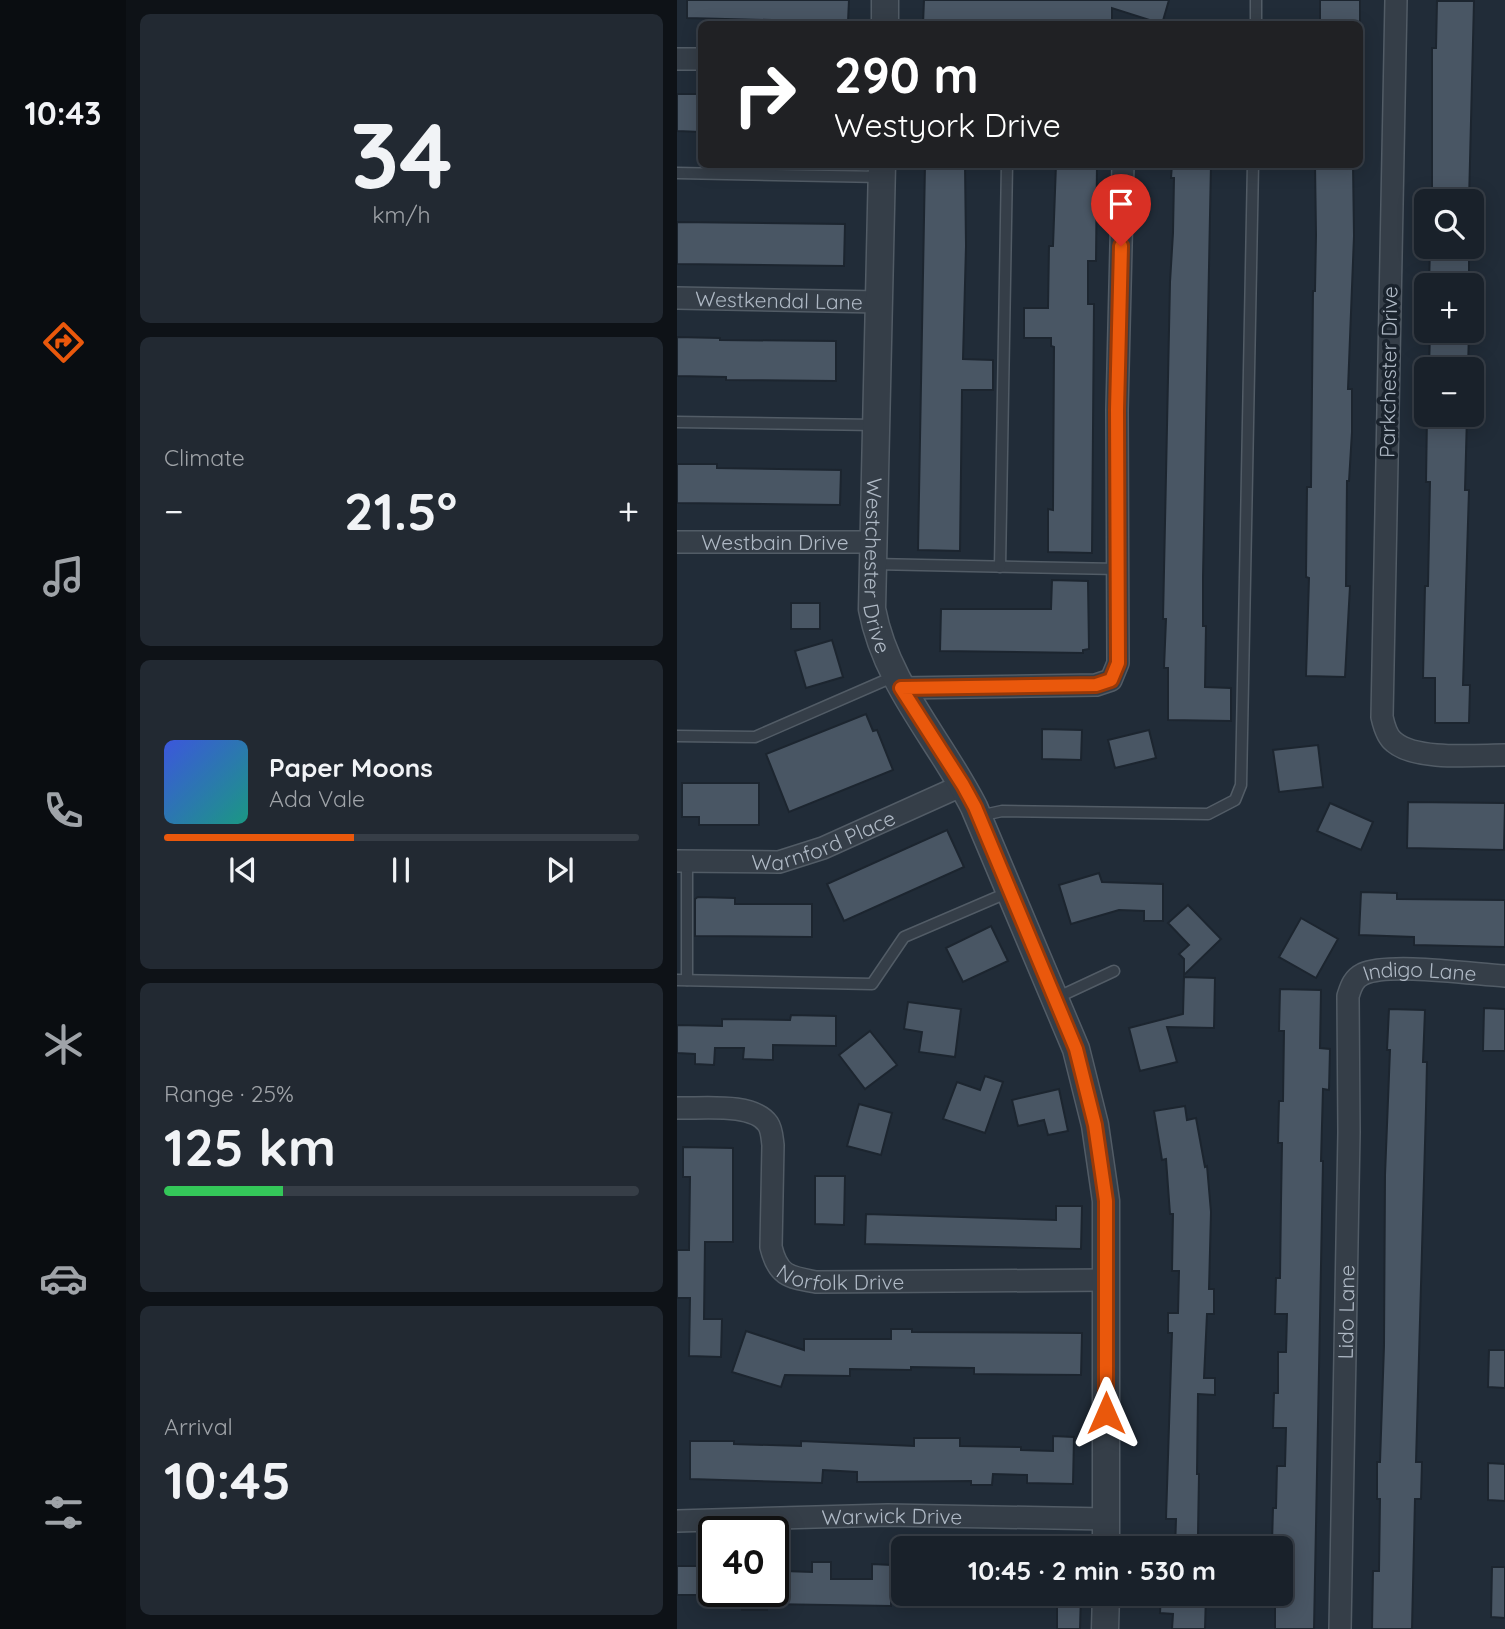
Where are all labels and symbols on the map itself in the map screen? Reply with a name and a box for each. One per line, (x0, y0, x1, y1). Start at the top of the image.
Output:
pin (1091, 174, 1151, 246)
street label: Westkendal Lane (695, 285, 863, 315)
street label: Parkchester Drive (1374, 286, 1402, 458)
street label: Westchester Drive (858, 477, 897, 657)
street label: Westbain Drive (701, 529, 849, 555)
street label: Warnford Place (751, 804, 899, 875)
street label: Indigo Lane (1359, 956, 1478, 986)
street label: Norfolk Drive (772, 1258, 904, 1296)
street label: Lido Lane (1332, 1264, 1360, 1360)
position arrow (1069, 1376, 1143, 1450)
street label: Warwick Drive (821, 1502, 963, 1530)
speed limit sign: 40 (698, 1516, 789, 1607)

